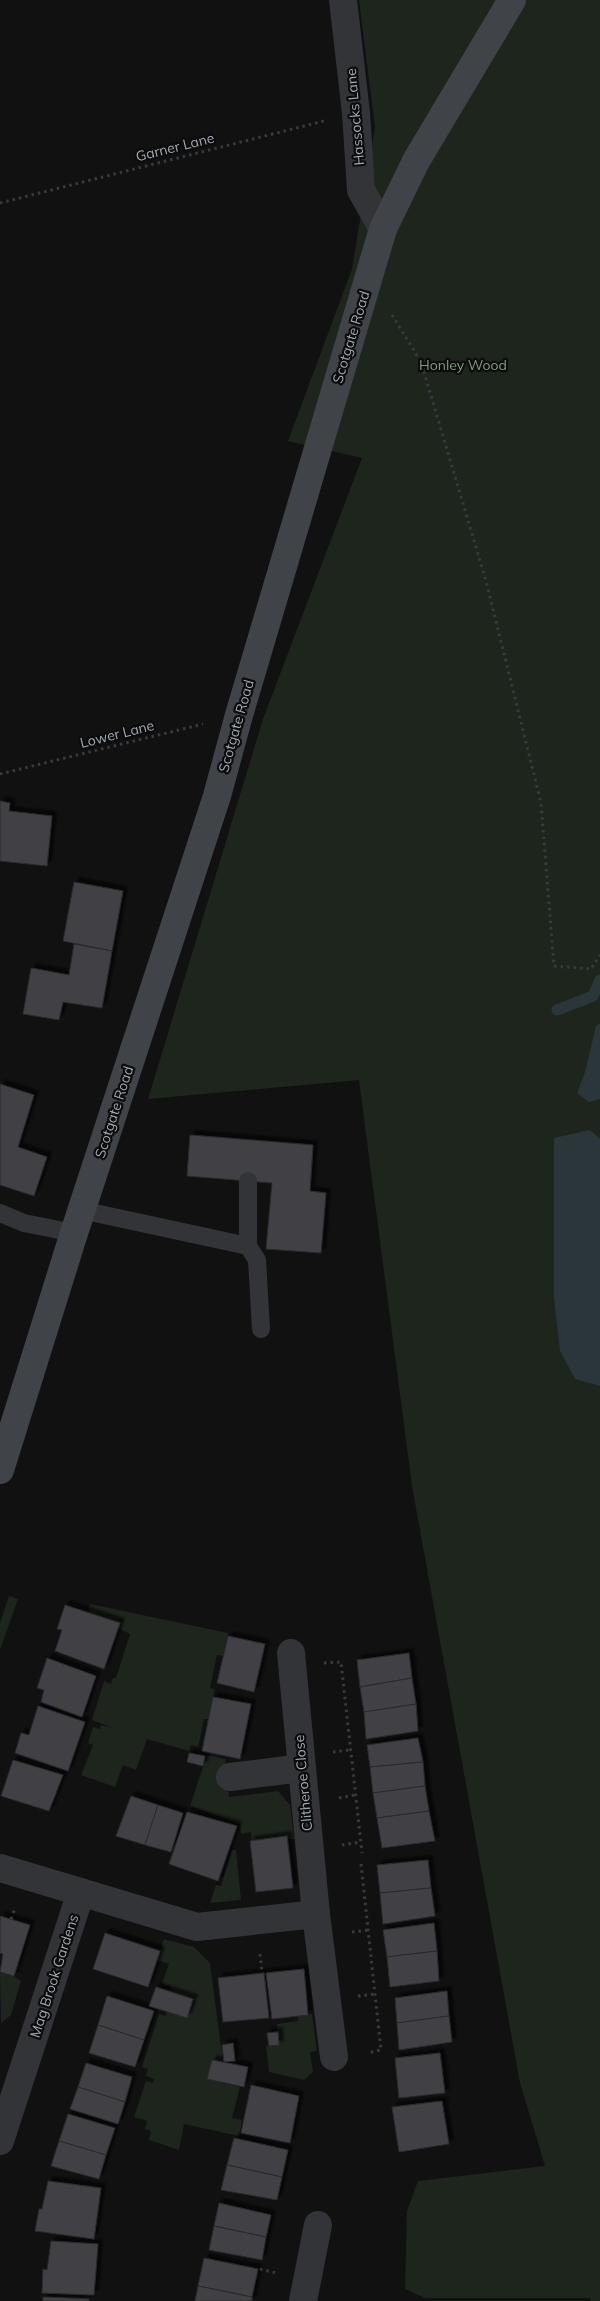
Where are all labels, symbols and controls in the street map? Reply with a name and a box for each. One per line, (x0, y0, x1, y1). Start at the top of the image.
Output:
street label: Hassocks Lane (342, 68, 368, 166)
street label: Garner Lane (134, 129, 216, 165)
street label: Scotgate Road (328, 289, 374, 385)
park label: Honley Wood (419, 356, 507, 374)
street label: Scotgate Road (214, 678, 258, 774)
street label: Lower Lane (78, 716, 156, 752)
street label: Scotgate Road (91, 1064, 137, 1160)
street label: Clitheroe Close (290, 1734, 316, 1832)
street label: Mag Brook Gardens (26, 1912, 82, 2040)

